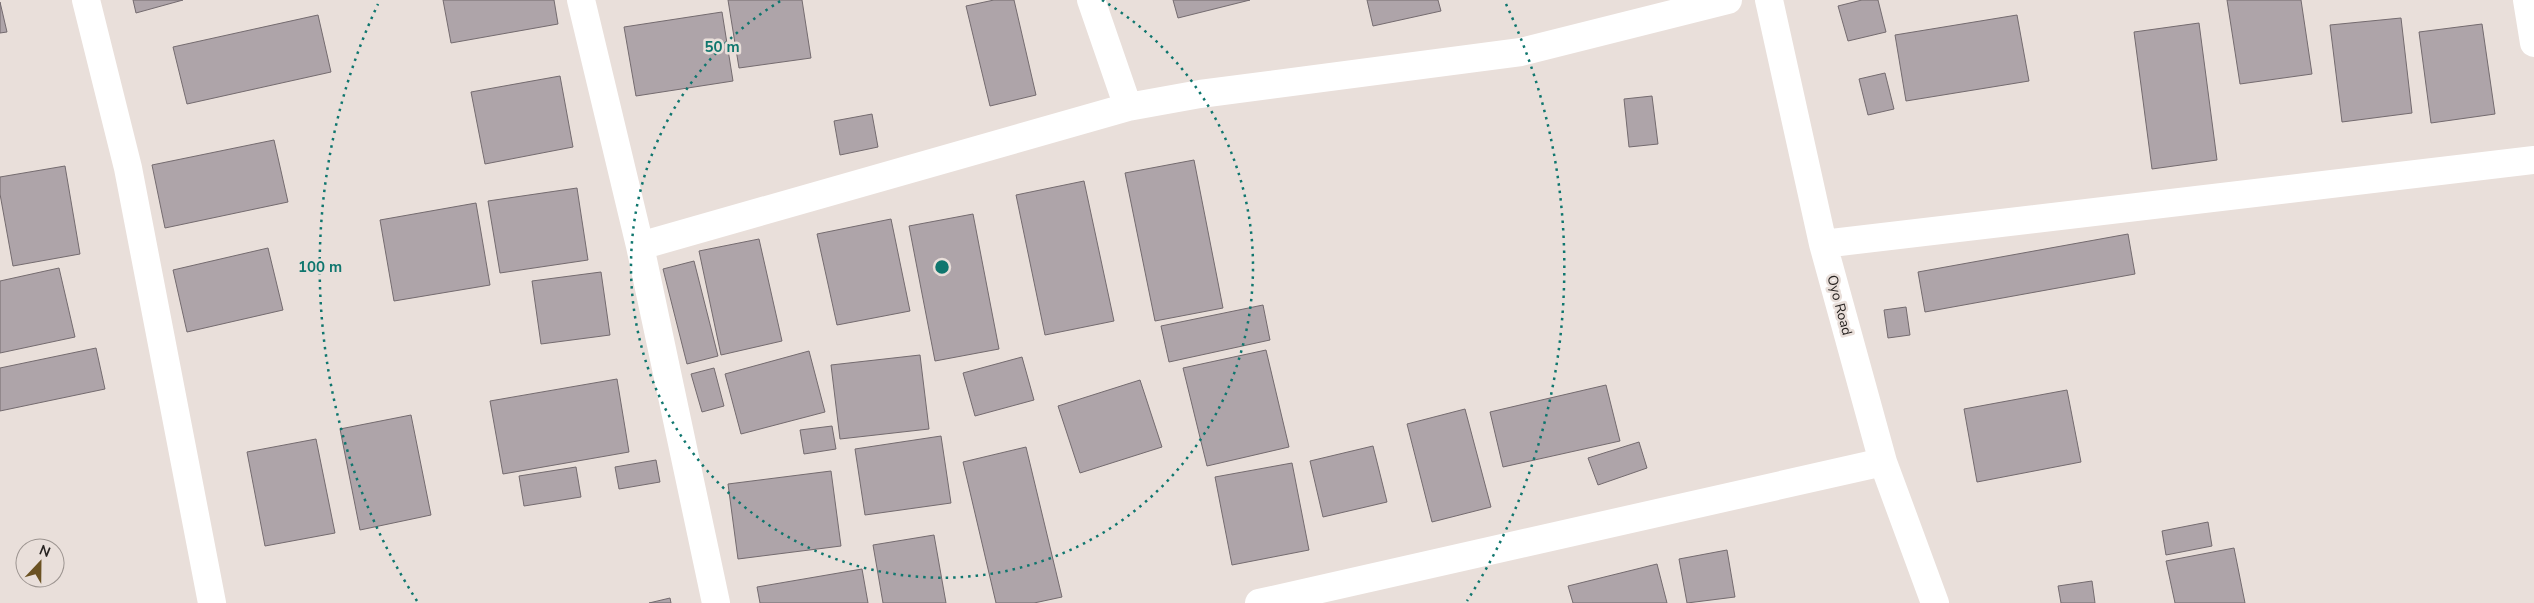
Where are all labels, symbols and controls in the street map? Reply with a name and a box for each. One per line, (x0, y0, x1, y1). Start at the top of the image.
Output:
text: 50 m (704, 37, 740, 57)
text: 100 m (298, 257, 342, 277)
centre of rings (933, 258, 951, 276)
street label: Oyo Road (1822, 273, 1857, 337)
north arrow (15, 538, 65, 588)
text: N (36, 541, 53, 562)

